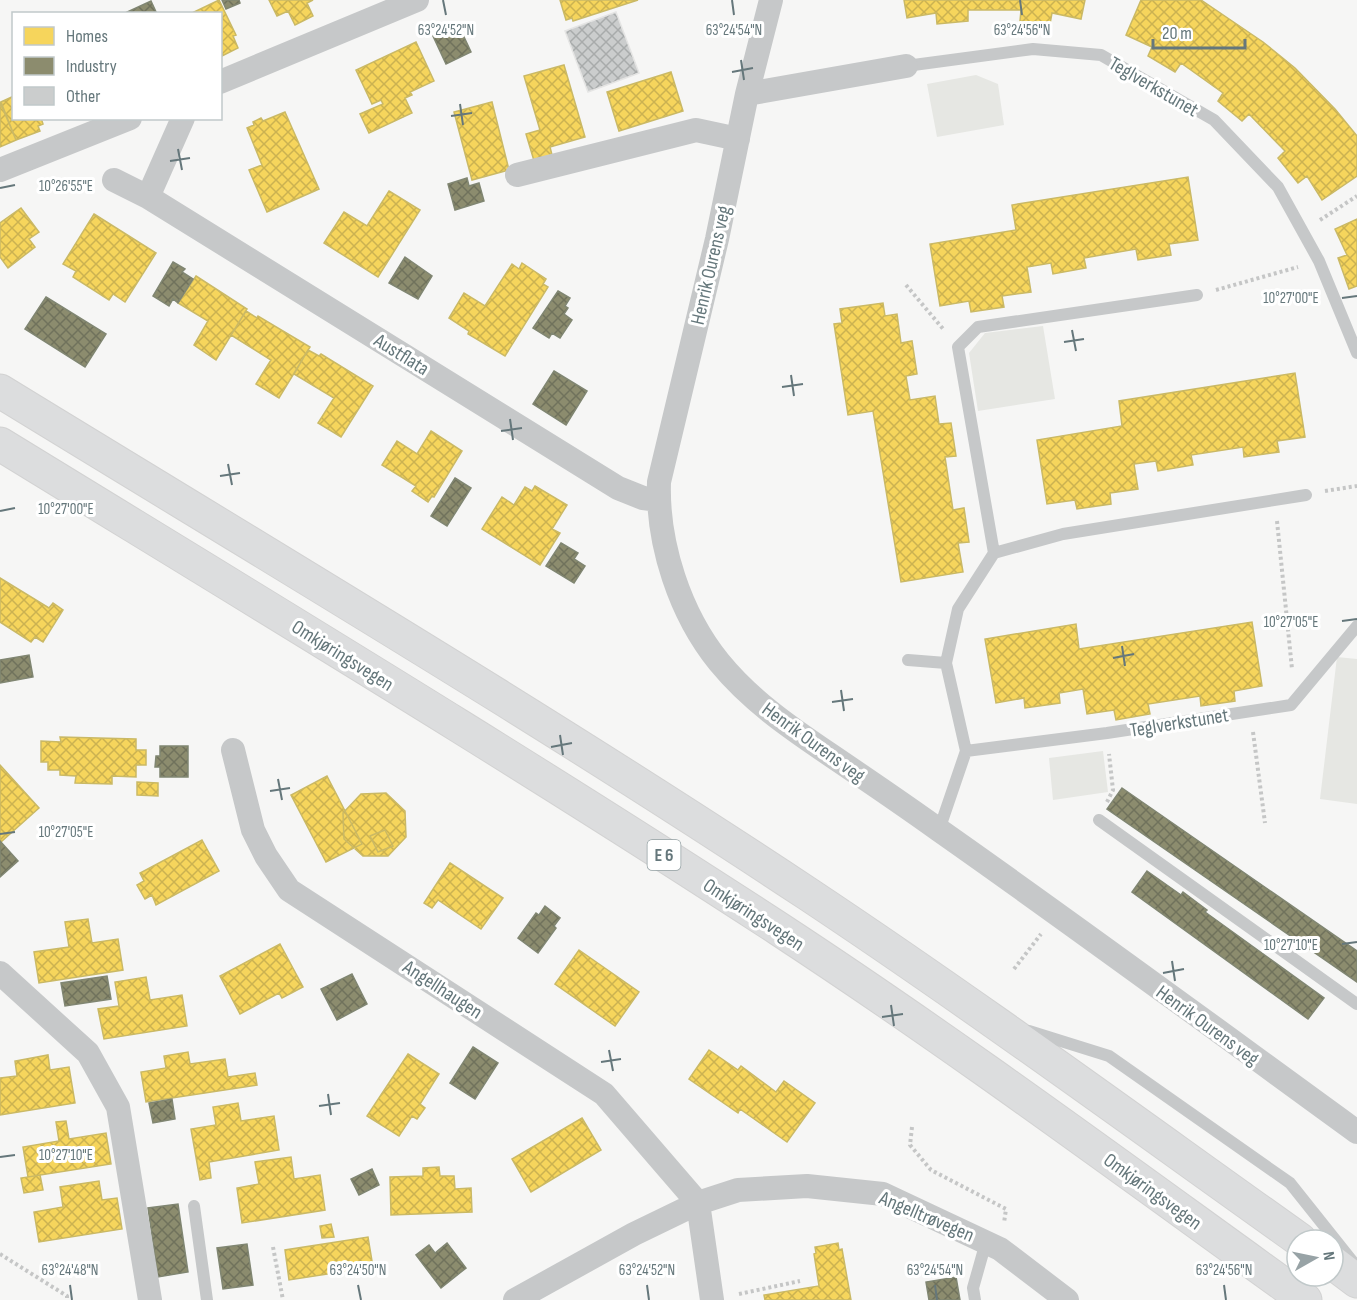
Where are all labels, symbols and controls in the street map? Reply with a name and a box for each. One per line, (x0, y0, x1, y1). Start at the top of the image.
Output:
legend (12, 12, 222, 120)
scale bar (1153, 12, 1244, 50)
text: 63°24'52"N (418, 21, 474, 40)
text: 63°24'54"N (706, 21, 762, 40)
text: 63°24'56"N (994, 21, 1050, 40)
text: 20 m (1162, 23, 1192, 44)
text: Homes (66, 26, 108, 47)
street label: Teglverkstunet (1104, 52, 1203, 122)
text: Industry (66, 56, 117, 77)
text: Other (66, 86, 100, 107)
text: 10°26'55"E (39, 177, 93, 196)
street label: Henrik Ourens veg (686, 203, 736, 327)
text: 10°27'00"E (1263, 289, 1319, 308)
street label: Austflata (369, 328, 433, 381)
text: 10°27'00"E (38, 500, 94, 519)
text: 10°27'05"E (1264, 613, 1318, 632)
street label: Omkjøringsvegen (287, 615, 398, 697)
street label: Henrik Ourens veg (757, 697, 870, 788)
street label: Teglverkstunet (1128, 703, 1230, 743)
text: 10°27'05"E (39, 823, 93, 842)
road number: E 6 (648, 840, 680, 870)
street label: Omkjøringsvegen (698, 873, 808, 956)
text: 10°27'10"E (1264, 936, 1318, 955)
street label: Angellhaugen (397, 955, 487, 1024)
street label: Henrik Ourens veg (1151, 980, 1264, 1071)
text: 10°27'10"E (39, 1146, 93, 1165)
street label: Omkjøringsvegen (1099, 1148, 1206, 1235)
street label: Angelltrøvegen (875, 1186, 978, 1248)
north arrow (1285, 1228, 1345, 1288)
text: N (1318, 1250, 1338, 1262)
text: 63°24'48"N (42, 1261, 98, 1280)
text: 63°24'50"N (330, 1261, 386, 1280)
text: 63°24'52"N (619, 1261, 675, 1280)
text: 63°24'54"N (907, 1261, 963, 1280)
text: 63°24'56"N (1196, 1261, 1252, 1280)

